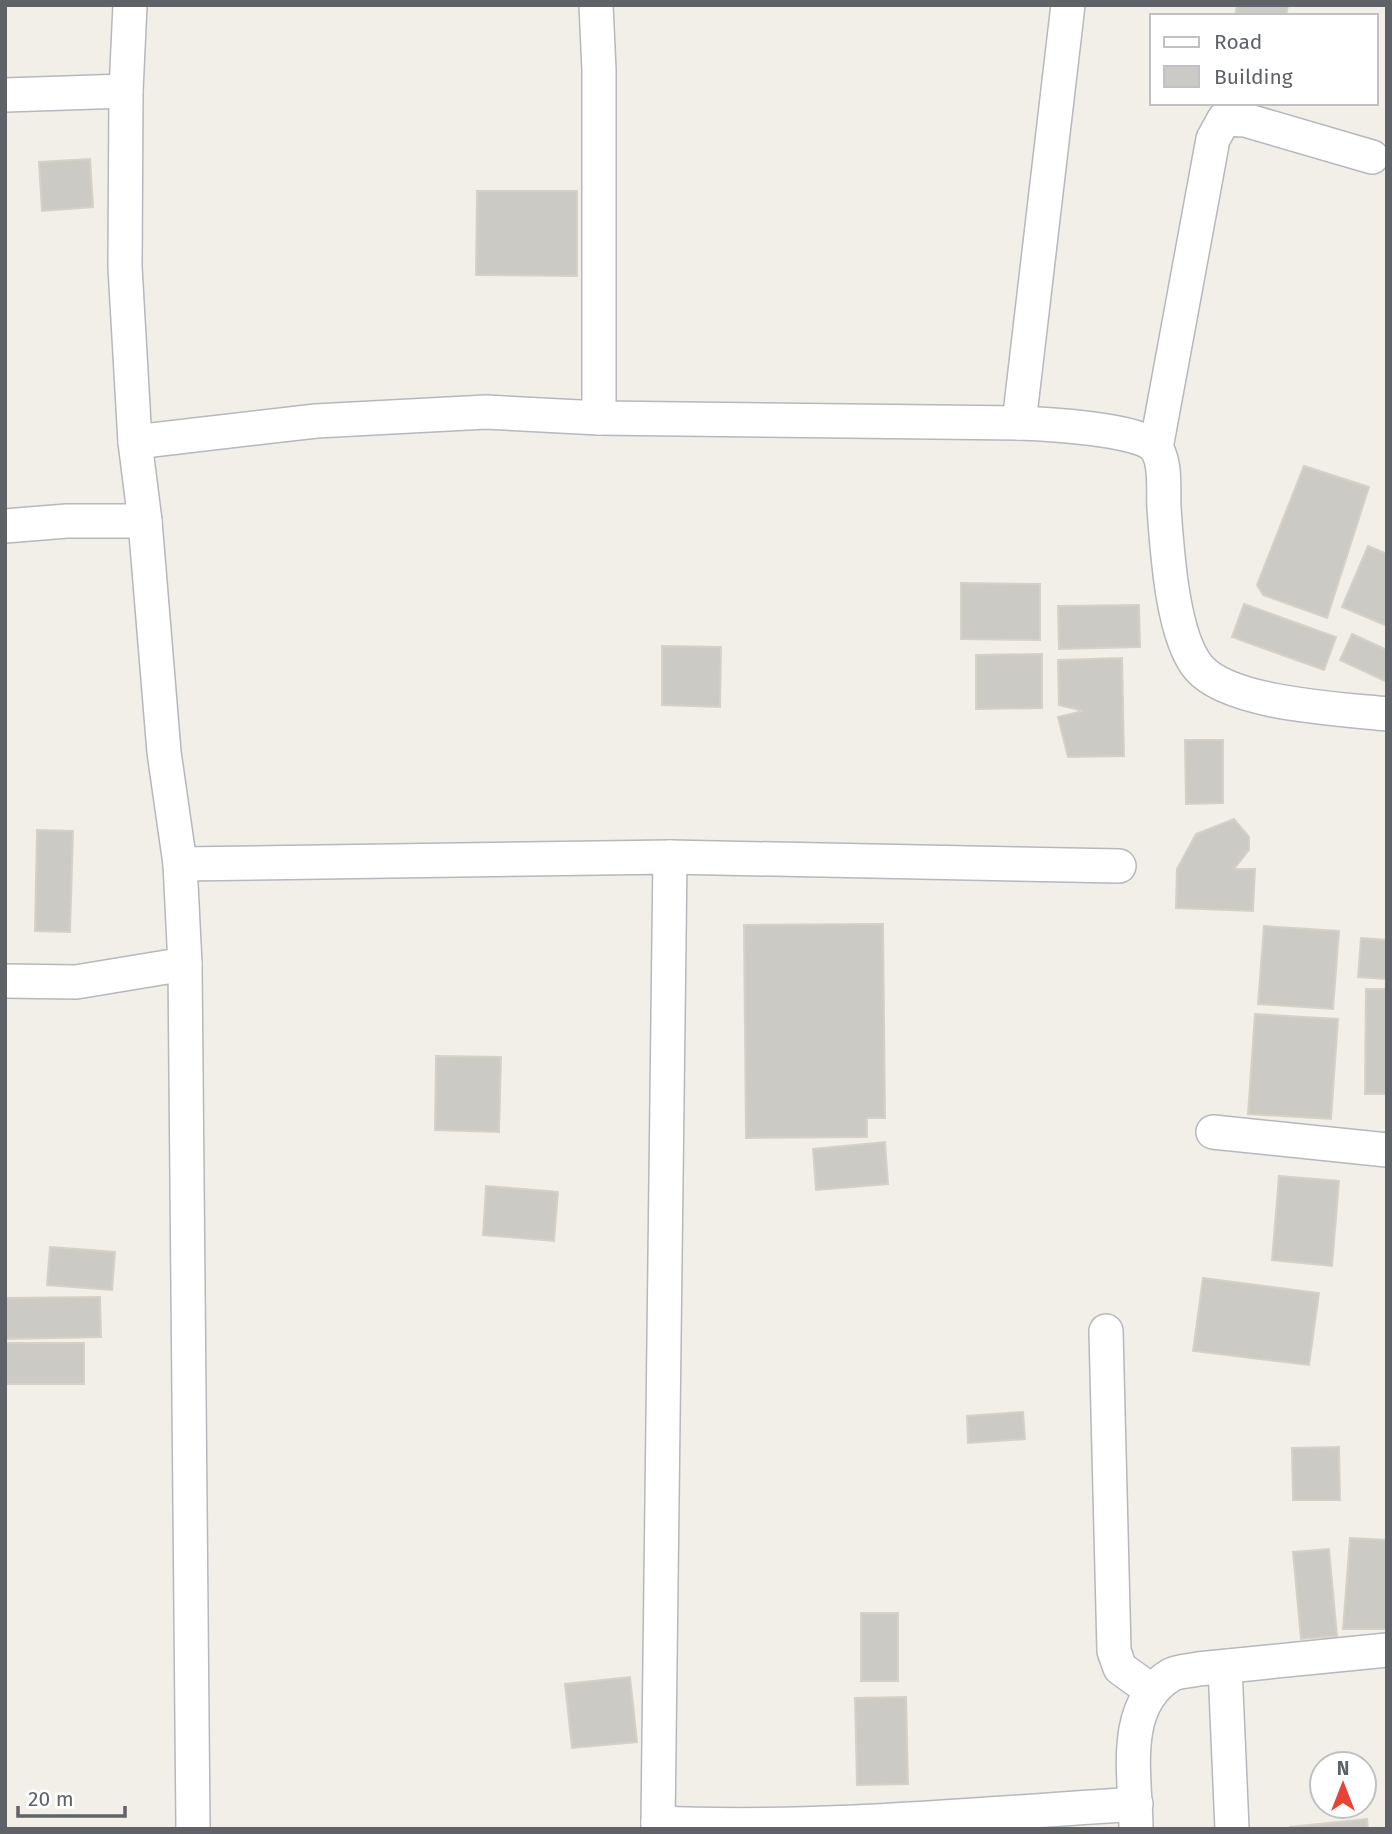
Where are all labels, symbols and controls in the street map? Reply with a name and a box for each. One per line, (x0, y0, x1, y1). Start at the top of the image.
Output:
legend (1150, 14, 1378, 105)
text: Road (1214, 29, 1262, 55)
text: Building (1214, 64, 1293, 90)
north arrow (1308, 1750, 1378, 1820)
text: N (1337, 1757, 1349, 1780)
scale bar (18, 1774, 124, 1818)
text: 20 m (28, 1786, 74, 1812)

